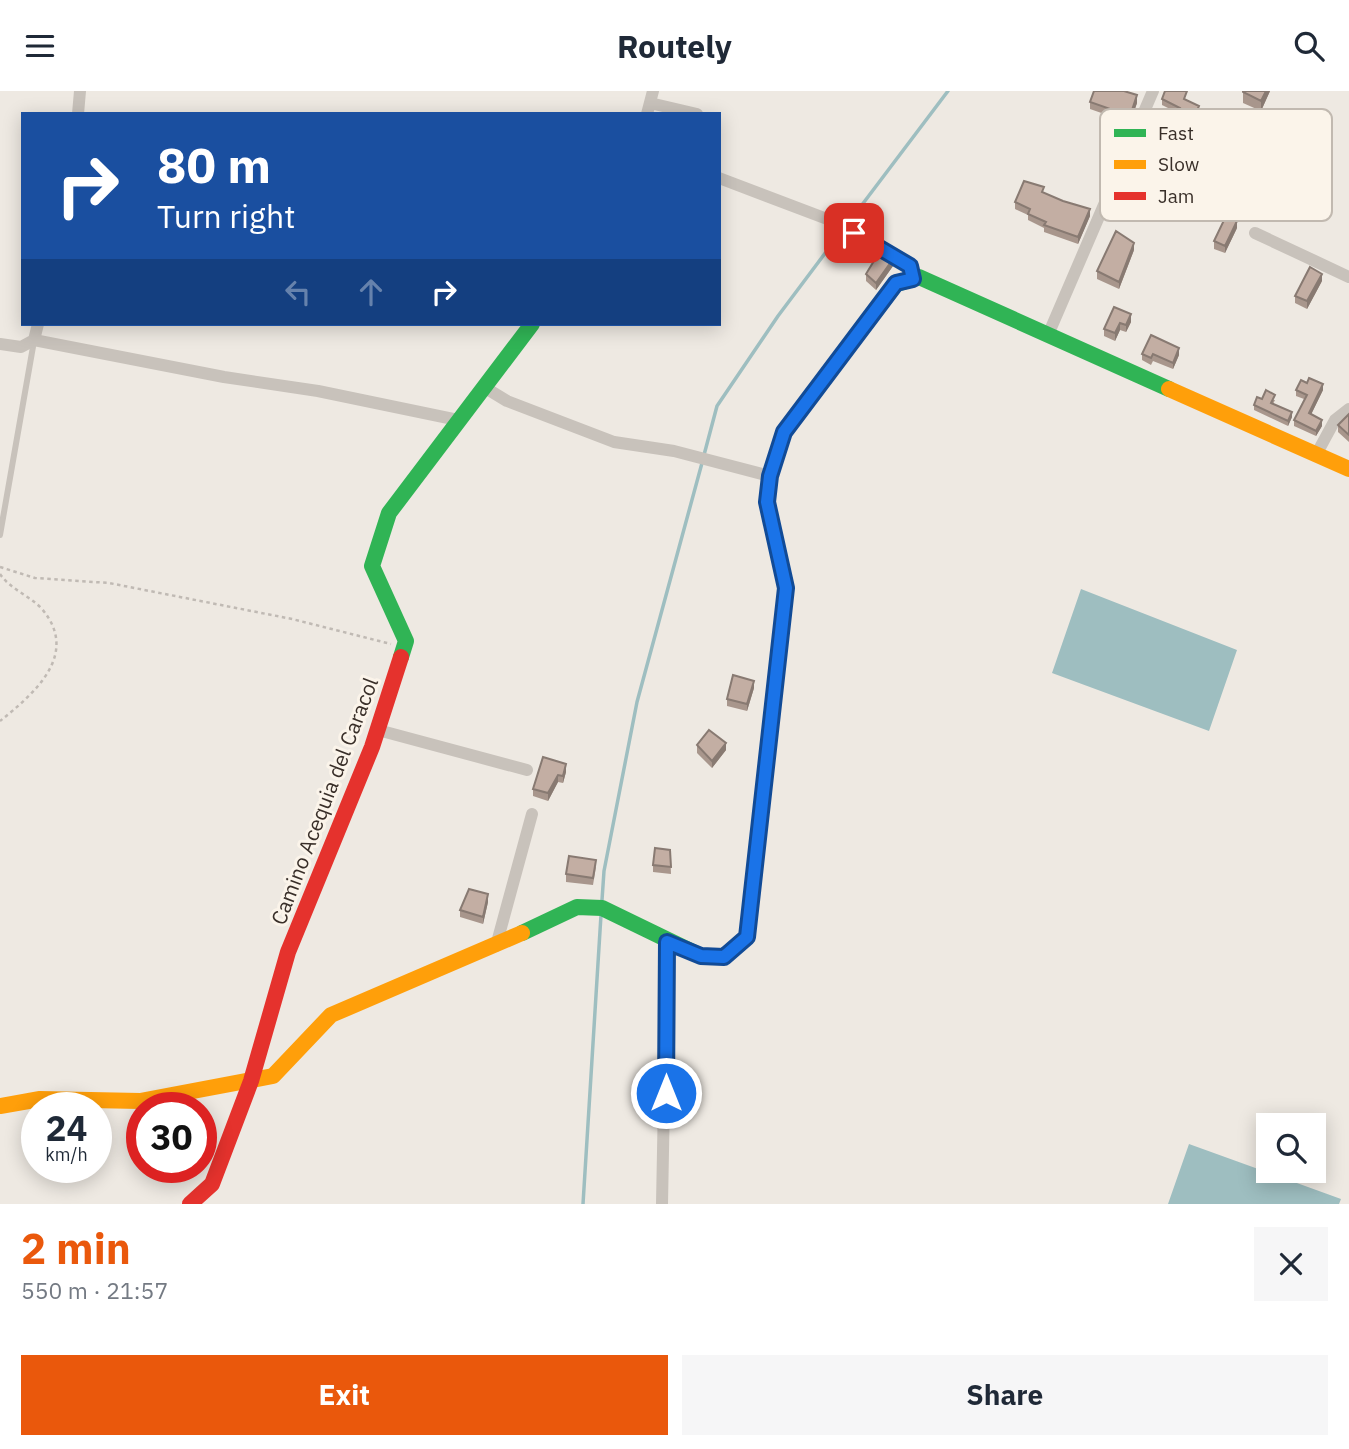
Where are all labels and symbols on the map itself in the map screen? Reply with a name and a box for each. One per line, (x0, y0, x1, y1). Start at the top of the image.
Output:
legend (1100, 109, 1332, 221)
text: Fast (1158, 121, 1194, 145)
text: Slow (1158, 152, 1199, 176)
text: Jam (1158, 184, 1194, 208)
pin (824, 203, 884, 263)
street label: Camino Acequia del Caracol (264, 673, 384, 929)
position arrow (629, 1056, 703, 1130)
speed limit sign: 30 (126, 1092, 217, 1183)

